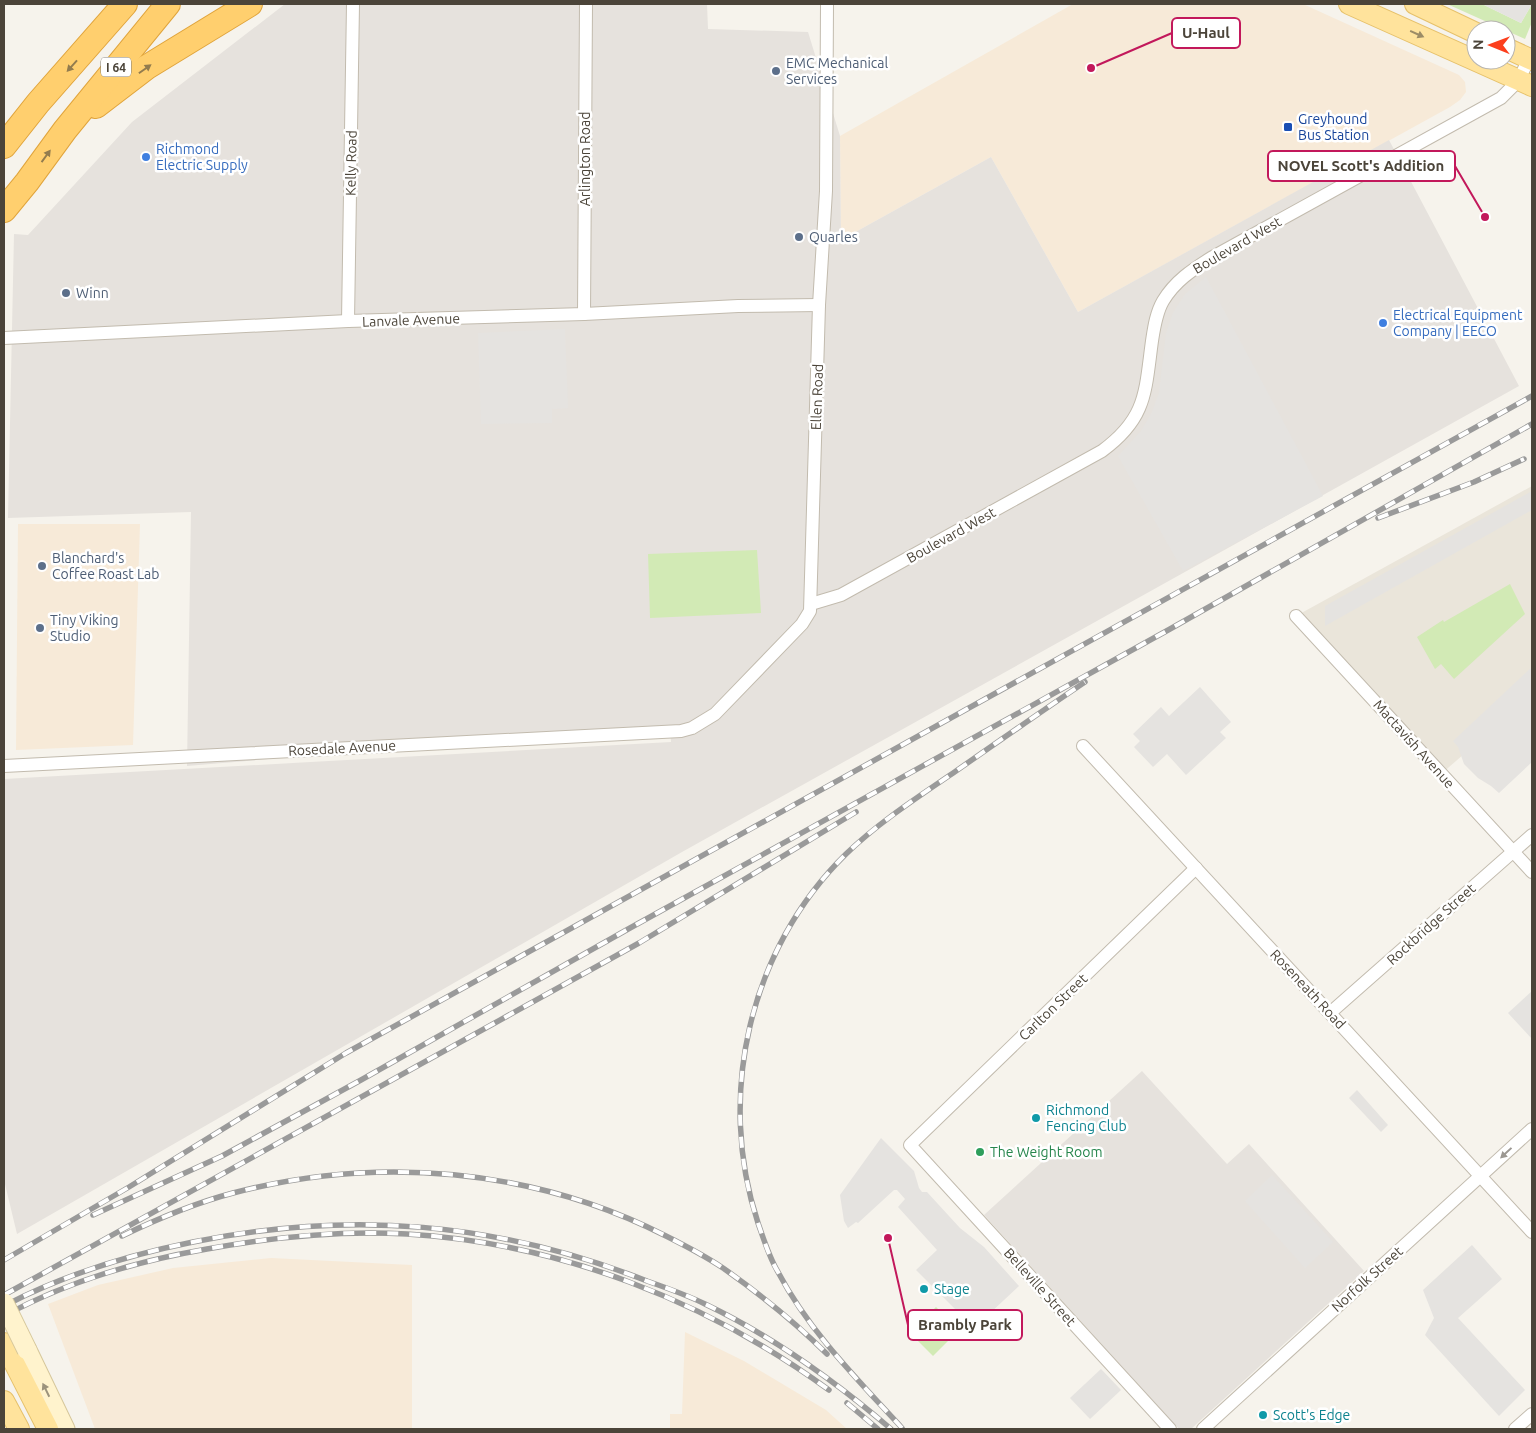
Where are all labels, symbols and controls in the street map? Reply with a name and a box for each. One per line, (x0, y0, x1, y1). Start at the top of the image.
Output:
callout: U-Haul (1172, 18, 1240, 48)
north arrow (1466, 20, 1516, 70)
text: U-Haul (1182, 24, 1230, 41)
one-way arrow (1410, 30, 1424, 38)
text: N (1470, 39, 1486, 50)
place label: EMC Mechanical Services (786, 55, 888, 87)
road number: I 64 (101, 58, 131, 76)
one-way arrow (66, 59, 77, 72)
one-way arrow (138, 64, 152, 74)
marker: EMC Mechanical Services (770, 65, 782, 77)
place label: Greyhound Bus Station (1298, 111, 1369, 143)
street label: Arlington Road (577, 112, 593, 206)
marker: Greyhound Bus Station (1282, 121, 1294, 133)
street label: Kelly Road (342, 130, 360, 196)
place label: Richmond Electric Supply (156, 141, 248, 173)
one-way arrow (41, 149, 51, 163)
marker: Richmond Electric Supply (140, 151, 152, 163)
callout: NOVEL Scott's Addition (1268, 151, 1455, 181)
text: NOVEL Scott's Addition (1278, 157, 1444, 174)
street label: Boulevard West (1190, 213, 1284, 277)
place label: Quarles (809, 229, 858, 245)
marker: Quarles (793, 231, 805, 243)
place label: Winn (76, 285, 109, 301)
marker: Winn (60, 287, 72, 299)
place label: Electrical Equipment Company | EECO (1393, 307, 1523, 339)
street label: Lanvale Avenue (362, 310, 460, 330)
marker: Electrical Equipment Company | EECO (1377, 317, 1389, 329)
street label: Ellen Road (808, 364, 826, 430)
street label: Boulevard West (904, 504, 999, 566)
place label: Blanchard's Coffee Roast Lab (52, 550, 159, 582)
marker: Blanchard's Coffee Roast Lab (36, 560, 48, 572)
place label: Tiny Viking Studio (50, 612, 119, 644)
marker: Tiny Viking Studio (34, 622, 46, 634)
street label: Mactavish Avenue (1370, 697, 1458, 791)
street label: Rosedale Avenue (288, 737, 396, 759)
street label: Rockbridge Street (1383, 880, 1479, 968)
street label: Roseneath Road (1267, 946, 1349, 1032)
street label: Carlton Street (1016, 970, 1091, 1044)
place label: Richmond Fencing Club (1046, 1102, 1127, 1134)
marker: Richmond Fencing Club (1030, 1112, 1042, 1124)
place label: The Weight Room (990, 1144, 1103, 1160)
marker: The Weight Room (974, 1146, 986, 1158)
one-way arrow (1501, 1147, 1513, 1159)
street label: Norfolk Street (1328, 1243, 1406, 1315)
street label: Belleville Street (1001, 1245, 1079, 1330)
place label: Stage (934, 1281, 970, 1297)
marker: Stage (918, 1283, 930, 1295)
callout: Brambly Park (908, 1310, 1022, 1340)
text: Brambly Park (918, 1316, 1013, 1333)
one-way arrow (42, 1382, 50, 1397)
place label: Scott's Edge (1273, 1407, 1350, 1423)
marker: Scott's Edge (1257, 1409, 1269, 1421)

